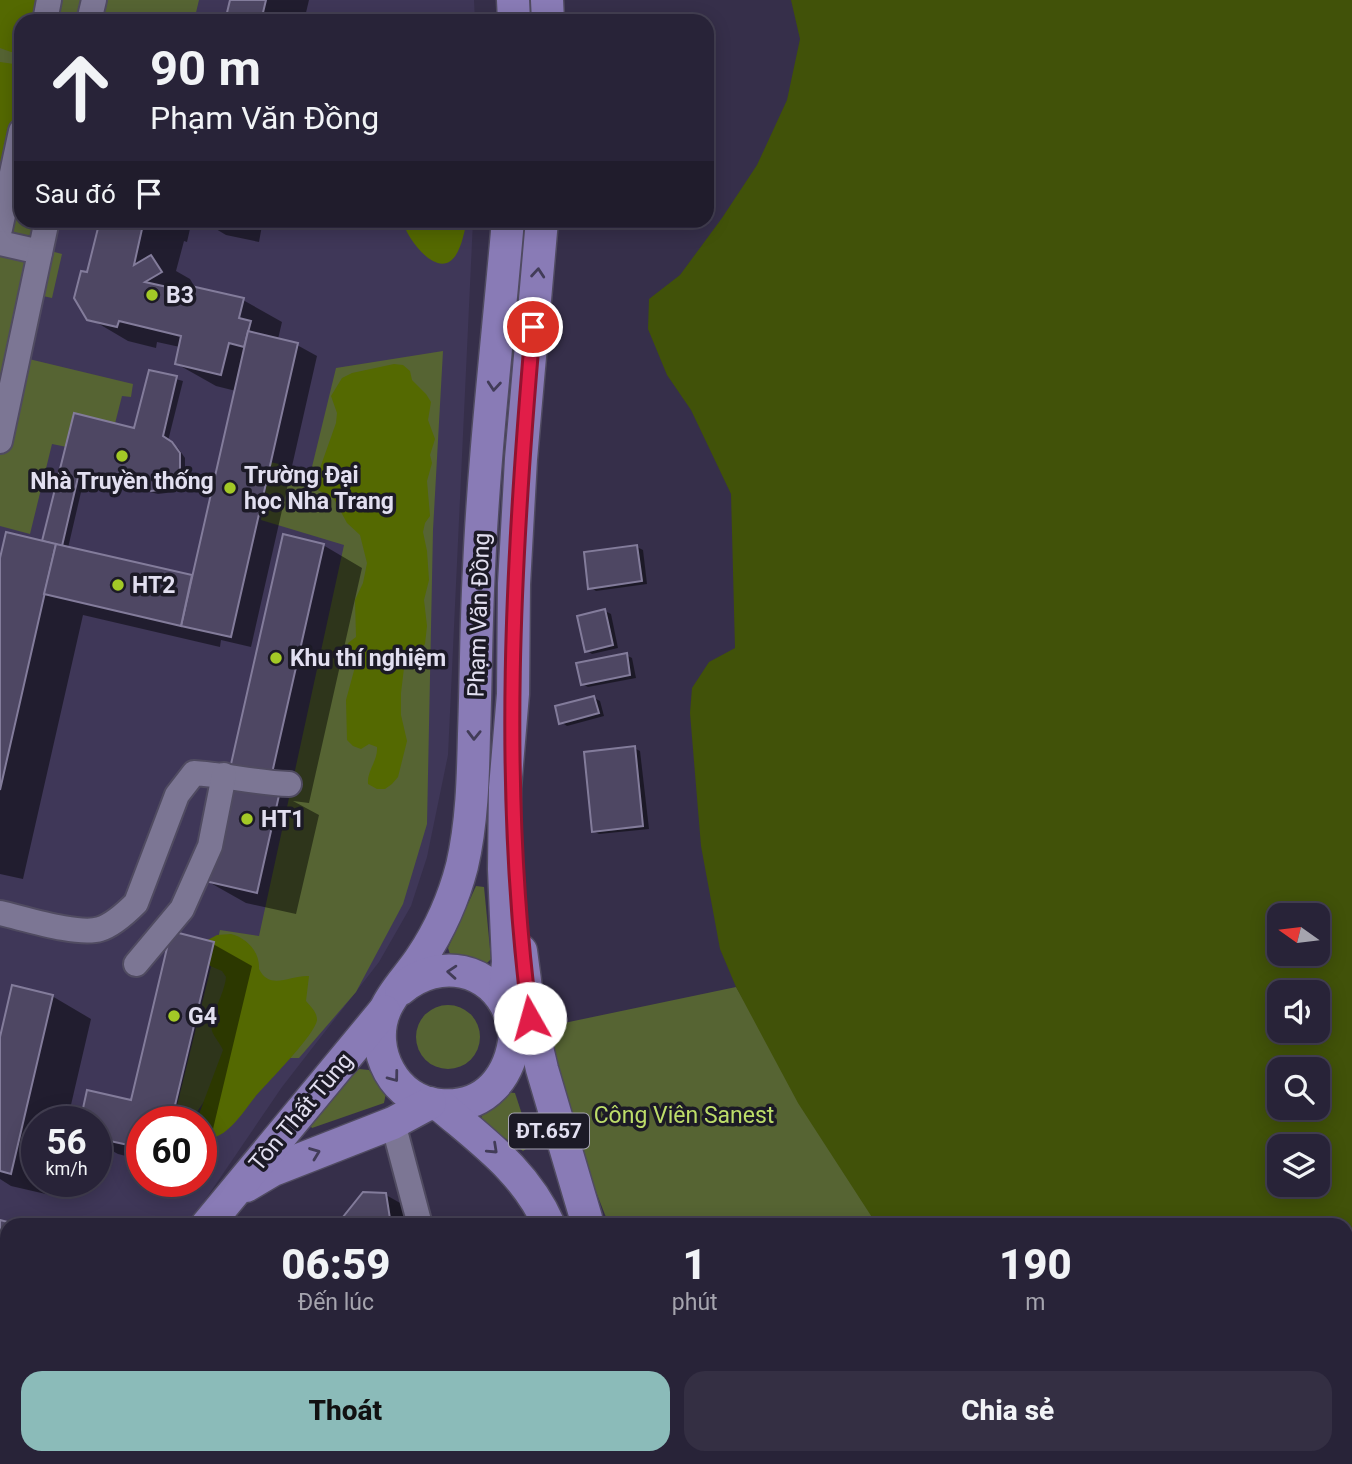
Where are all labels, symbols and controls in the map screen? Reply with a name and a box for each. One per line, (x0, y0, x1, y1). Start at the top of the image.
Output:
text: 90 m (150, 40, 261, 97)
icon: ahead (35, 42, 126, 133)
text: Phạm Văn Đồng (150, 99, 379, 137)
icon: arrive (130, 175, 168, 213)
text: Sau đó (35, 179, 116, 209)
one-way arrow (530, 267, 545, 278)
place label: B3 (166, 282, 194, 309)
marker: B3 (144, 287, 160, 303)
pin (503, 297, 563, 357)
icon: arrive (514, 308, 552, 346)
one-way arrow (487, 381, 502, 392)
marker: Nhà Truyền thống (114, 448, 130, 464)
place label: Trường Đại học Nha Trang (244, 462, 394, 515)
place label: Nhà Truyền thống (30, 468, 214, 495)
marker: Trường Đại học Nha Trang (222, 480, 238, 496)
street label: Phạm Văn Đồng (463, 532, 495, 698)
place label: HT2 (132, 572, 175, 599)
marker: HT2 (110, 577, 126, 593)
place label: Khu thí nghiệm (290, 645, 446, 672)
marker: Khu thí nghiệm (268, 650, 284, 666)
one-way arrow (467, 730, 482, 741)
place label: HT1 (261, 806, 304, 833)
marker: HT1 (239, 811, 255, 827)
north arrow (1267, 903, 1330, 966)
map controls (1267, 903, 1330, 1197)
one-way arrow (447, 965, 458, 980)
button: sound (1267, 980, 1330, 1043)
position arrow (493, 981, 567, 1055)
place label: G4 (188, 1003, 217, 1030)
marker: G4 (166, 1008, 182, 1024)
street label: Tôn Thất Tùng (244, 1047, 358, 1177)
button: search (1267, 1057, 1330, 1120)
one-way arrow (386, 1069, 398, 1082)
park label: Công Viên Sanest (594, 1102, 774, 1129)
speed limit sign: 60 (126, 1106, 217, 1197)
road number: ĐT.657 (509, 1114, 589, 1148)
text: 56 (46, 1122, 87, 1163)
button: layers (1267, 1134, 1330, 1197)
one-way arrow (485, 1141, 498, 1154)
one-way arrow (309, 1147, 321, 1161)
text: km/h (45, 1158, 88, 1179)
text: 06:59 (281, 1240, 390, 1289)
text: 1 (683, 1240, 707, 1289)
text: 190 (999, 1240, 1072, 1289)
text: Đến lúc (298, 1289, 374, 1316)
text: phút (672, 1289, 718, 1316)
text: m (1025, 1289, 1045, 1316)
button: Thoát (21, 1371, 670, 1451)
button: Chia sẻ (684, 1371, 1332, 1451)

